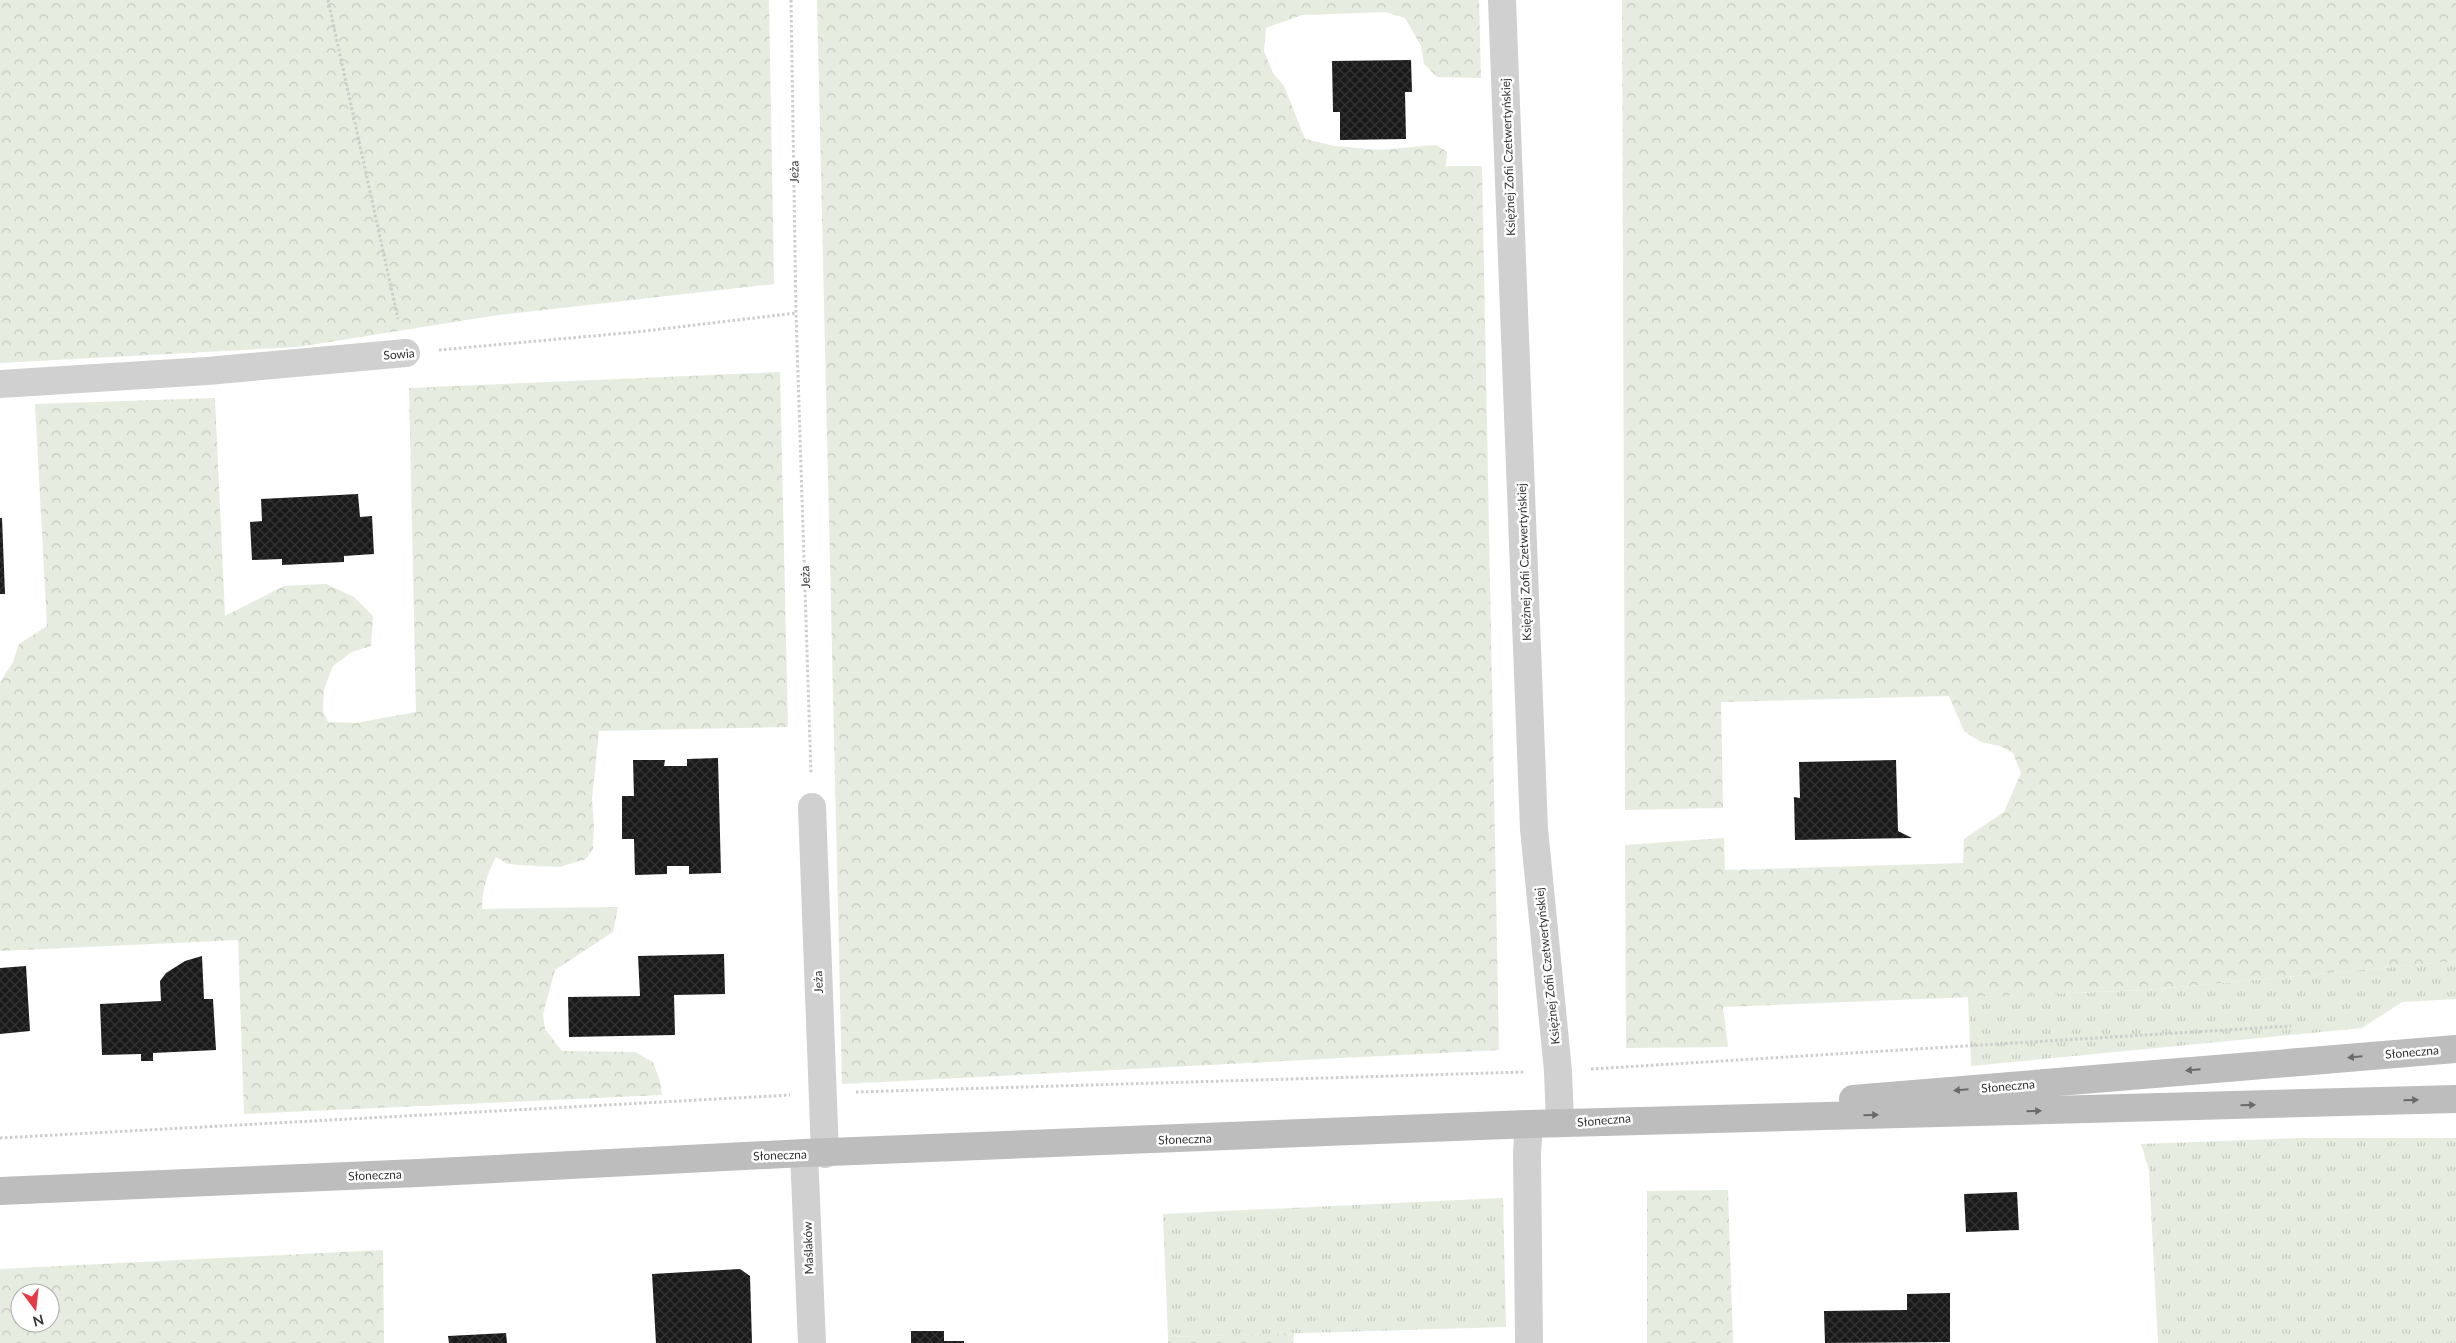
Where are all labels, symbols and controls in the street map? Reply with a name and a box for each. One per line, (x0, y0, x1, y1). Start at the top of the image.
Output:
street label: Księżnej Zofii Czetwertyńskiej (1498, 78, 1518, 236)
street label: Jeża (786, 161, 802, 183)
street label: Sowia (383, 345, 415, 363)
street label: Księżnej Zofii Czetwertyńskiej (1514, 483, 1534, 641)
street label: Jeża (797, 565, 813, 589)
street label: Księżnej Zofii Czetwertyńskiej (1531, 887, 1563, 1045)
street label: Jeża (810, 970, 826, 994)
street label: Słoneczna (2385, 1042, 2439, 1062)
one-way arrow (2347, 1053, 2363, 1061)
one-way arrow (2185, 1067, 2201, 1075)
street label: Słoneczna (1981, 1076, 2035, 1096)
one-way arrow (1953, 1086, 1969, 1094)
one-way arrow (2403, 1095, 2419, 1103)
one-way arrow (2241, 1100, 2257, 1108)
one-way arrow (2026, 1107, 2042, 1115)
street label: Słoneczna (1577, 1110, 1631, 1130)
one-way arrow (1863, 1111, 1879, 1119)
street label: Słoneczna (1158, 1131, 1212, 1147)
street label: Słoneczna (753, 1147, 807, 1163)
street label: Słoneczna (348, 1167, 402, 1183)
street label: Maślaków (800, 1221, 816, 1275)
north arrow (10, 1283, 60, 1333)
text: N (31, 1311, 46, 1331)

